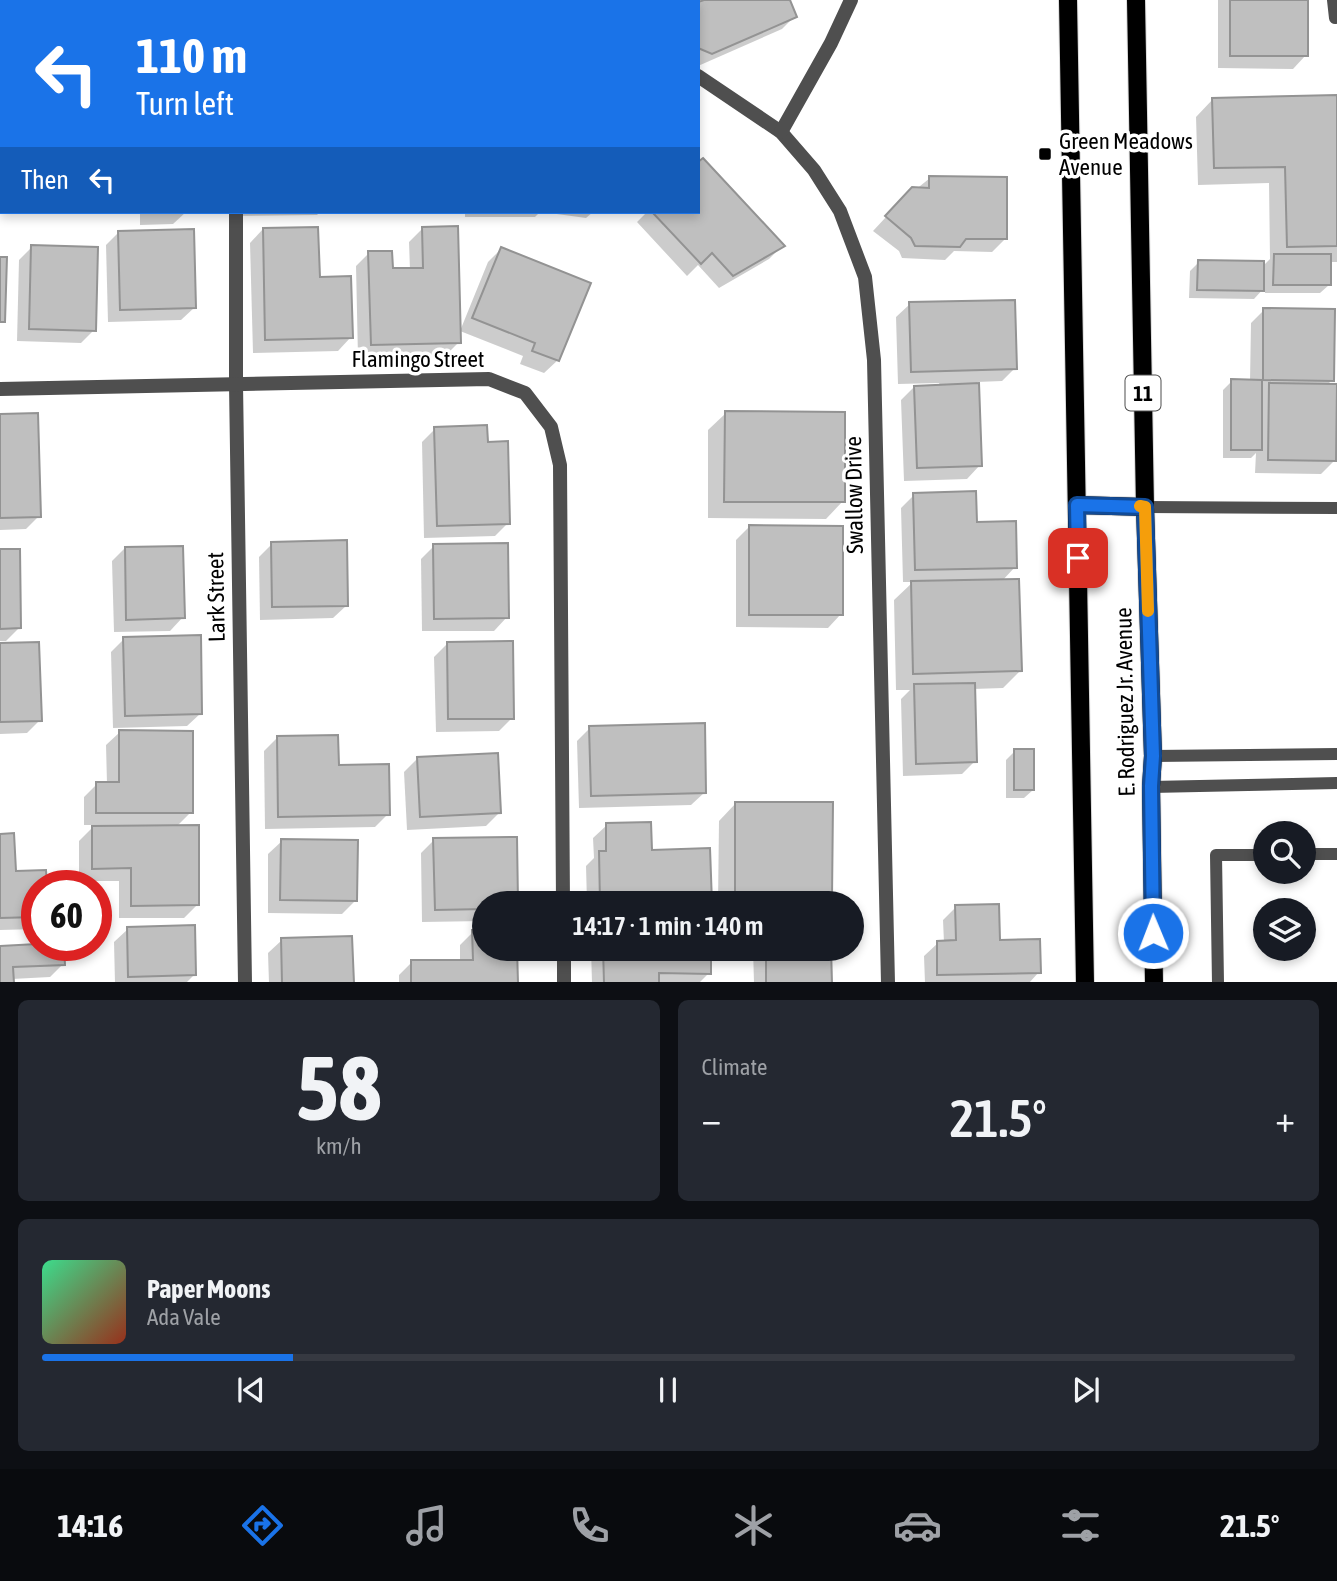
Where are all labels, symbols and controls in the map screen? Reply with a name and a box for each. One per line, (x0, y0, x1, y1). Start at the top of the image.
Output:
text: 110 m (136, 27, 247, 83)
icon: left (21, 28, 112, 119)
text: Turn left (136, 85, 234, 122)
place label: Green Meadows Avenue (1059, 128, 1193, 180)
marker: Green Meadows Avenue (1037, 146, 1053, 162)
icon: left (83, 161, 121, 199)
text: Then (21, 165, 69, 195)
street label: Flamingo Street (352, 346, 484, 372)
road number: 11 (1126, 376, 1160, 410)
street label: Swallow Drive (840, 436, 868, 554)
pin (1048, 528, 1108, 588)
icon: arrive (1059, 539, 1097, 577)
street label: Lark Street (202, 552, 230, 642)
street label: E. Rodriguez Jr. Avenue (1110, 607, 1140, 797)
map controls (1253, 821, 1316, 961)
button: search (1253, 821, 1316, 884)
speed limit sign: 60 (21, 870, 112, 961)
position arrow (1116, 896, 1190, 970)
button: layers (1253, 898, 1316, 961)
text: 14:17 · 1 min · 140 m (573, 911, 763, 941)
text: 58 (296, 1035, 382, 1139)
text: Climate (702, 1054, 767, 1080)
text: 21.5° (950, 1088, 1047, 1148)
text: − (702, 1097, 721, 1140)
text: + (1275, 1097, 1295, 1140)
text: km/h (316, 1133, 362, 1159)
text: Paper Moons (147, 1274, 270, 1304)
text: Ada Vale (147, 1304, 221, 1330)
icon: previous (232, 1371, 270, 1409)
icon: pause (649, 1371, 687, 1409)
icon: next (1067, 1371, 1105, 1409)
icon: directions (238, 1501, 287, 1550)
icon: music (402, 1501, 451, 1550)
icon: phone (565, 1501, 614, 1550)
icon: climate (729, 1501, 778, 1550)
icon: car (893, 1501, 942, 1550)
icon: filters (1056, 1501, 1105, 1550)
text: 14:16 (57, 1507, 123, 1544)
text: 21.5° (1220, 1507, 1280, 1544)

